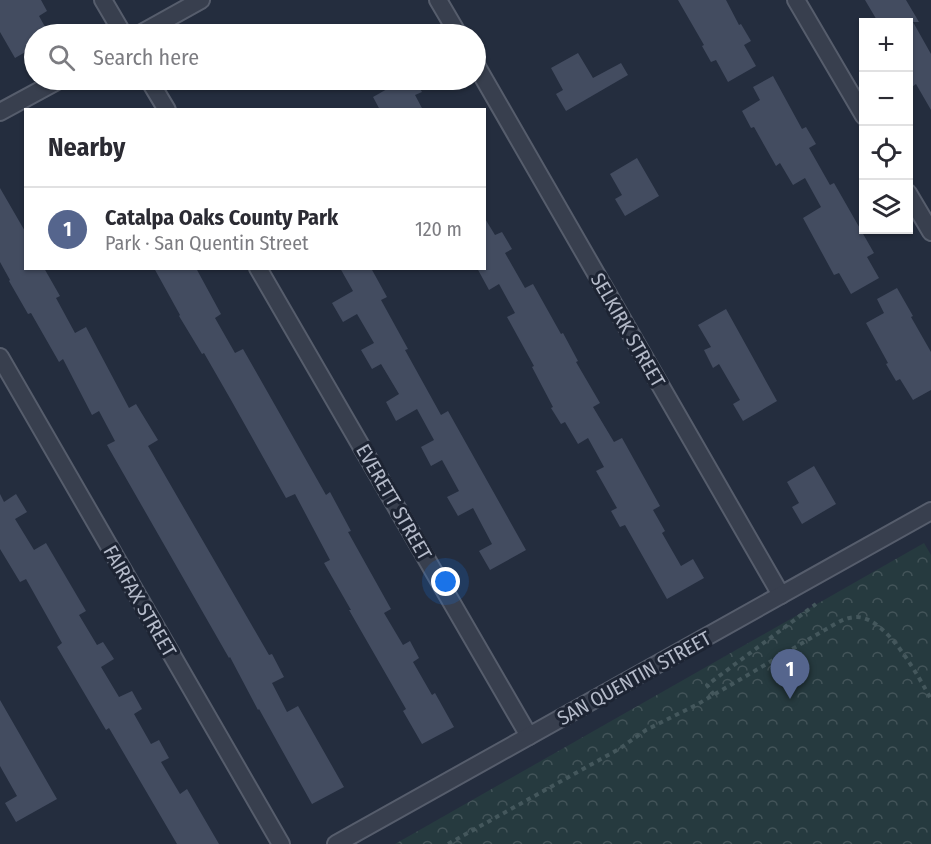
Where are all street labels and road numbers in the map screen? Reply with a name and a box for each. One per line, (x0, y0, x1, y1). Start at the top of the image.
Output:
street label: SELKIRK STREET (586, 269, 671, 392)
street label: EVERETT STREET (351, 440, 437, 565)
street label: FAIRFAX STREET (98, 541, 182, 662)
street label: SAN QUENTIN STREET (553, 625, 716, 730)

